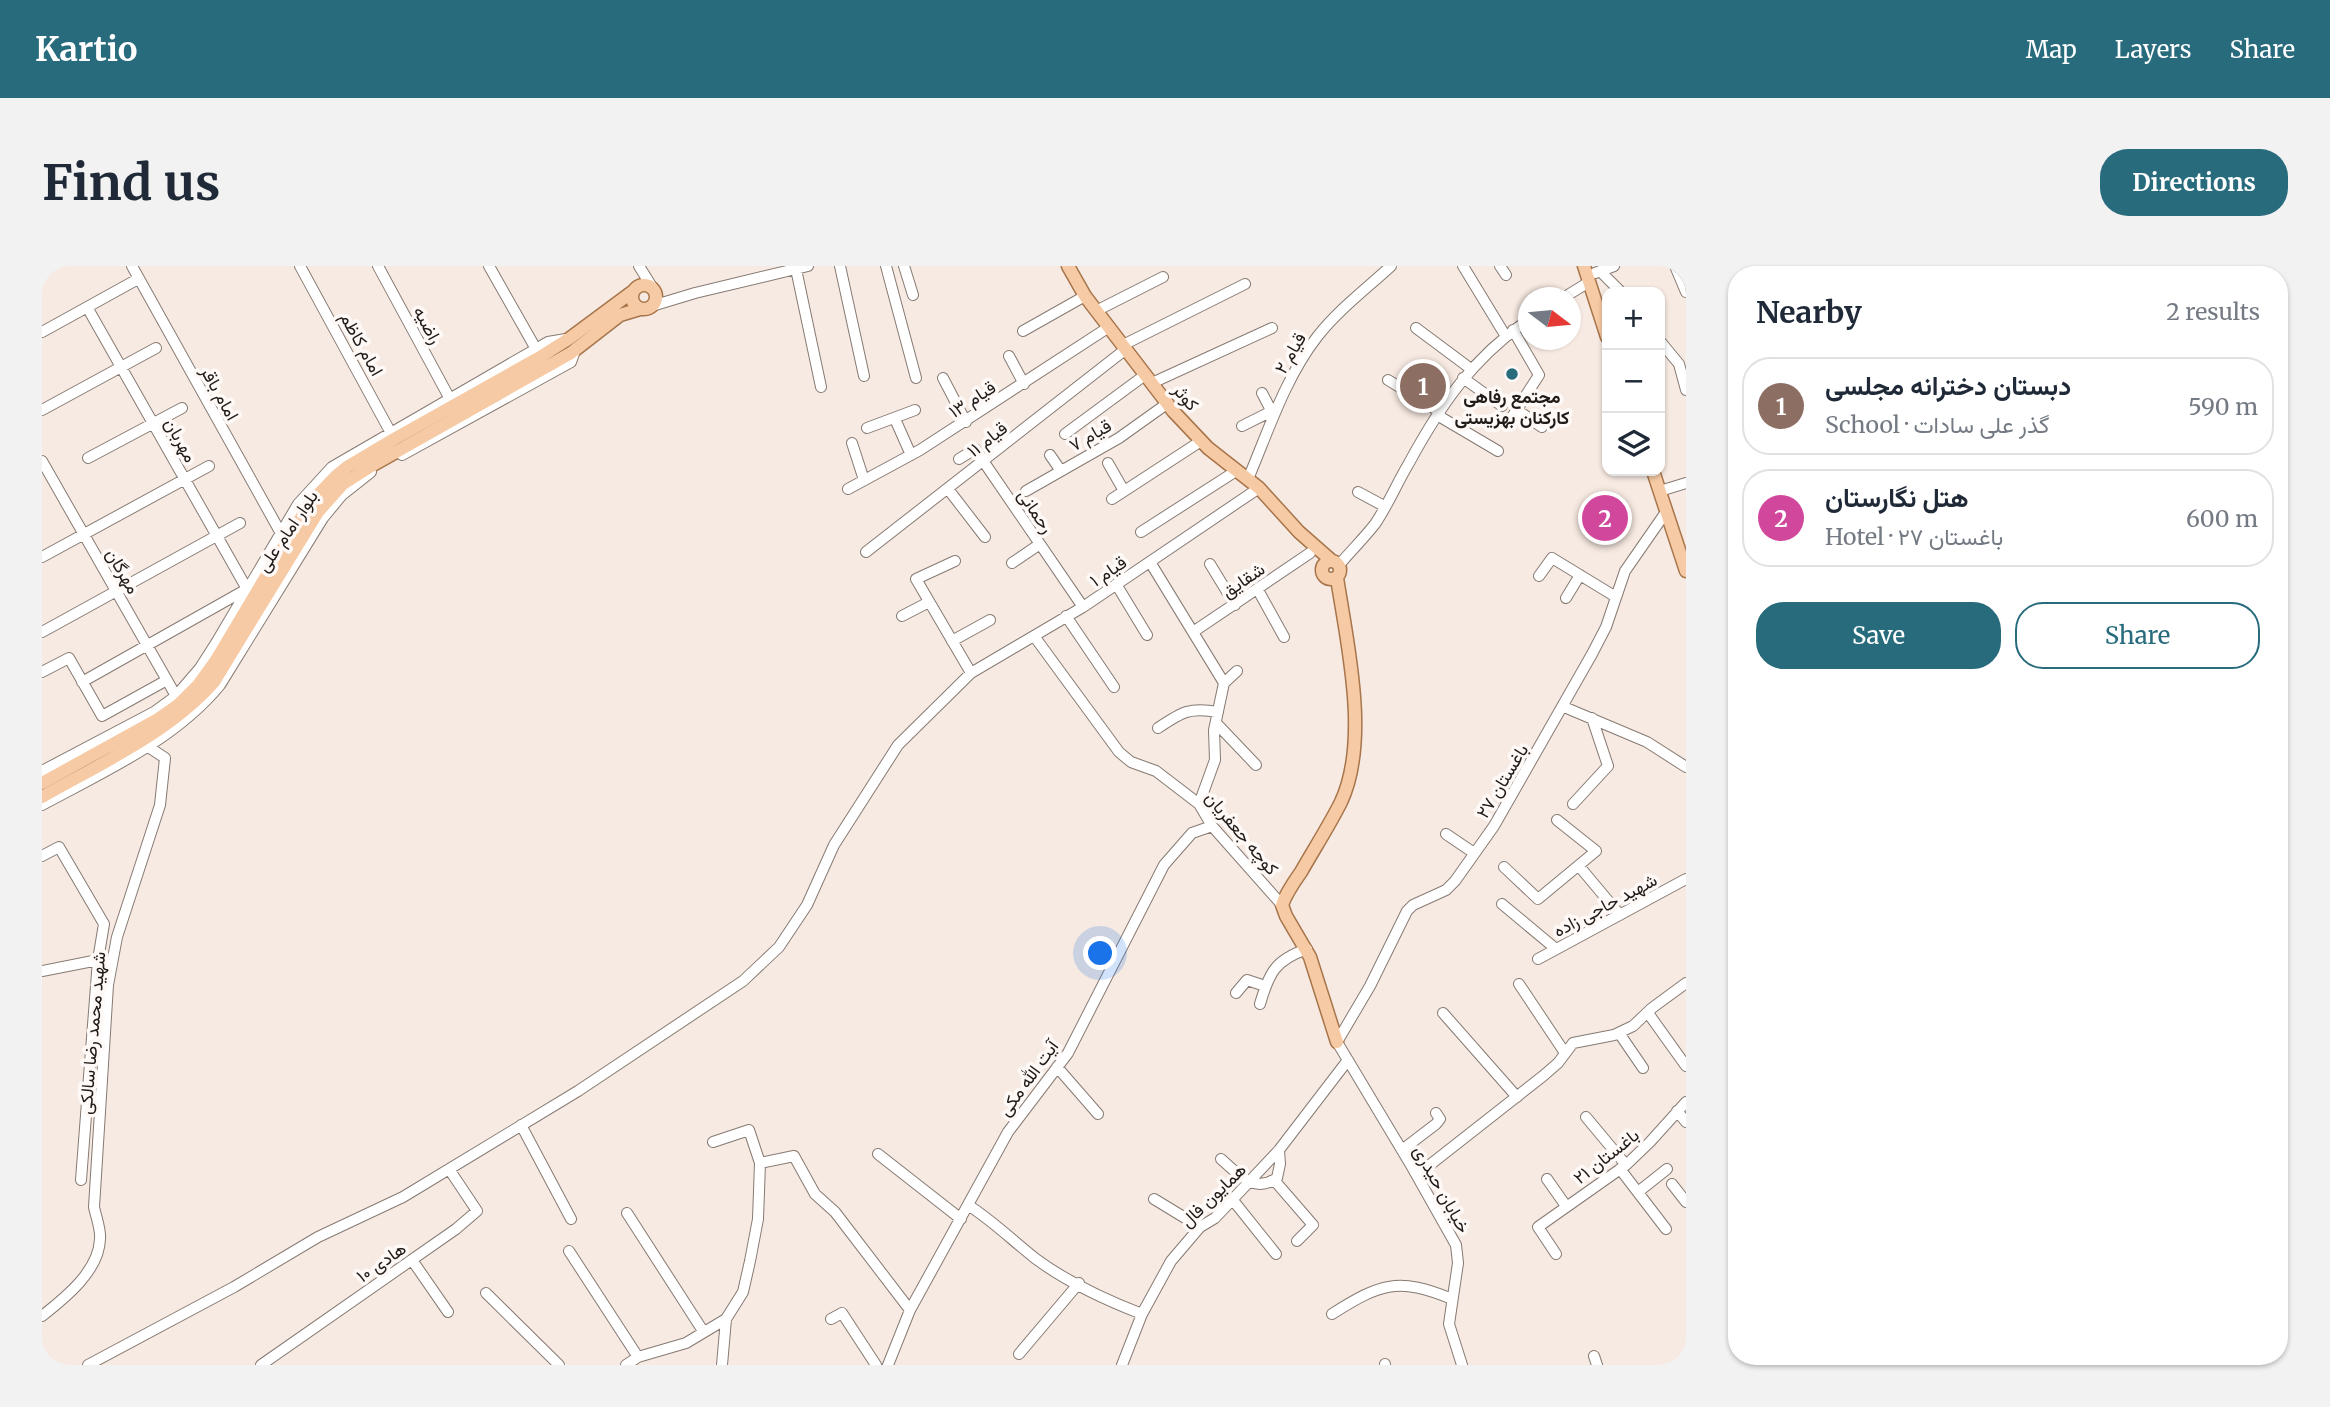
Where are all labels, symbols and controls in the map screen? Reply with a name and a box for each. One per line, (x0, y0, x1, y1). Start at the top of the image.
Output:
text: Kartio (35, 29, 138, 70)
text: Map (2026, 34, 2077, 65)
text: Layers (2115, 34, 2191, 65)
text: Share (2229, 34, 2295, 65)
button: Directions (2100, 149, 2288, 216)
text: Find us (42, 152, 220, 213)
north arrow (1518, 287, 1581, 350)
map controls (1602, 287, 1665, 476)
button: + (1602, 287, 1665, 350)
text: Nearby (1756, 293, 1862, 331)
text: 2 results (2166, 297, 2260, 326)
street label: راضیه (408, 302, 448, 348)
street label: امام کاظم (334, 308, 389, 380)
street label: قیام ۲ (1269, 328, 1312, 378)
button: − (1602, 350, 1665, 413)
pin: 1 (1400, 360, 1446, 412)
street label: امام باقر (194, 361, 244, 425)
marker: مجتمع رفاهی کارکنان بهزیستی (1504, 366, 1520, 382)
text: دبستان دخترانه مجلسی (1825, 369, 2071, 402)
street label: قیام ۱۳ (944, 375, 1000, 424)
street label: کوثر (1167, 378, 1204, 415)
place label: مجتمع رفاهی کارکنان بهزیستی (1455, 385, 1569, 429)
text: 1 (1776, 392, 1786, 421)
text: 590 m (2188, 392, 2258, 421)
text: School · گذر علی سادات (1825, 410, 2049, 439)
button: layers (1602, 413, 1665, 476)
street label: مهربان (159, 414, 203, 466)
street label: قیام ۷ (1065, 414, 1116, 457)
street label: قیام ۱۱ (962, 416, 1012, 463)
text: هتل نگارستان (1825, 481, 1969, 514)
street label: رحمانی (1013, 484, 1059, 538)
street label: بلوار امام علی (251, 486, 324, 577)
pin: 2 (1582, 492, 1628, 544)
text: 2 (1774, 504, 1788, 533)
text: 600 m (2186, 504, 2258, 533)
text: Hotel · باغستان ۲۷ (1825, 522, 2003, 551)
street label: مهرگان (101, 544, 145, 598)
street label: قیام ۱ (1085, 550, 1131, 592)
street label: شقایق (1217, 557, 1269, 603)
button: Save (1756, 602, 2001, 669)
button: Share (2015, 602, 2260, 669)
street label: باغستان ۲۷ (1471, 740, 1533, 822)
street label: کوچه جعفریان (1200, 786, 1284, 880)
street label: شهید حاجی زاده (1549, 868, 1661, 942)
your location (1083, 936, 1117, 970)
street label: شهید محمد رضا سالکی (73, 951, 111, 1115)
street label: آیت الله مکی (993, 1034, 1064, 1120)
street label: باغستان ۲۱ (1568, 1123, 1644, 1189)
street label: خیابان حیدری (1408, 1141, 1476, 1237)
street label: همایون فال (1175, 1158, 1251, 1232)
street label: هادی ۱۰ (352, 1237, 410, 1287)

